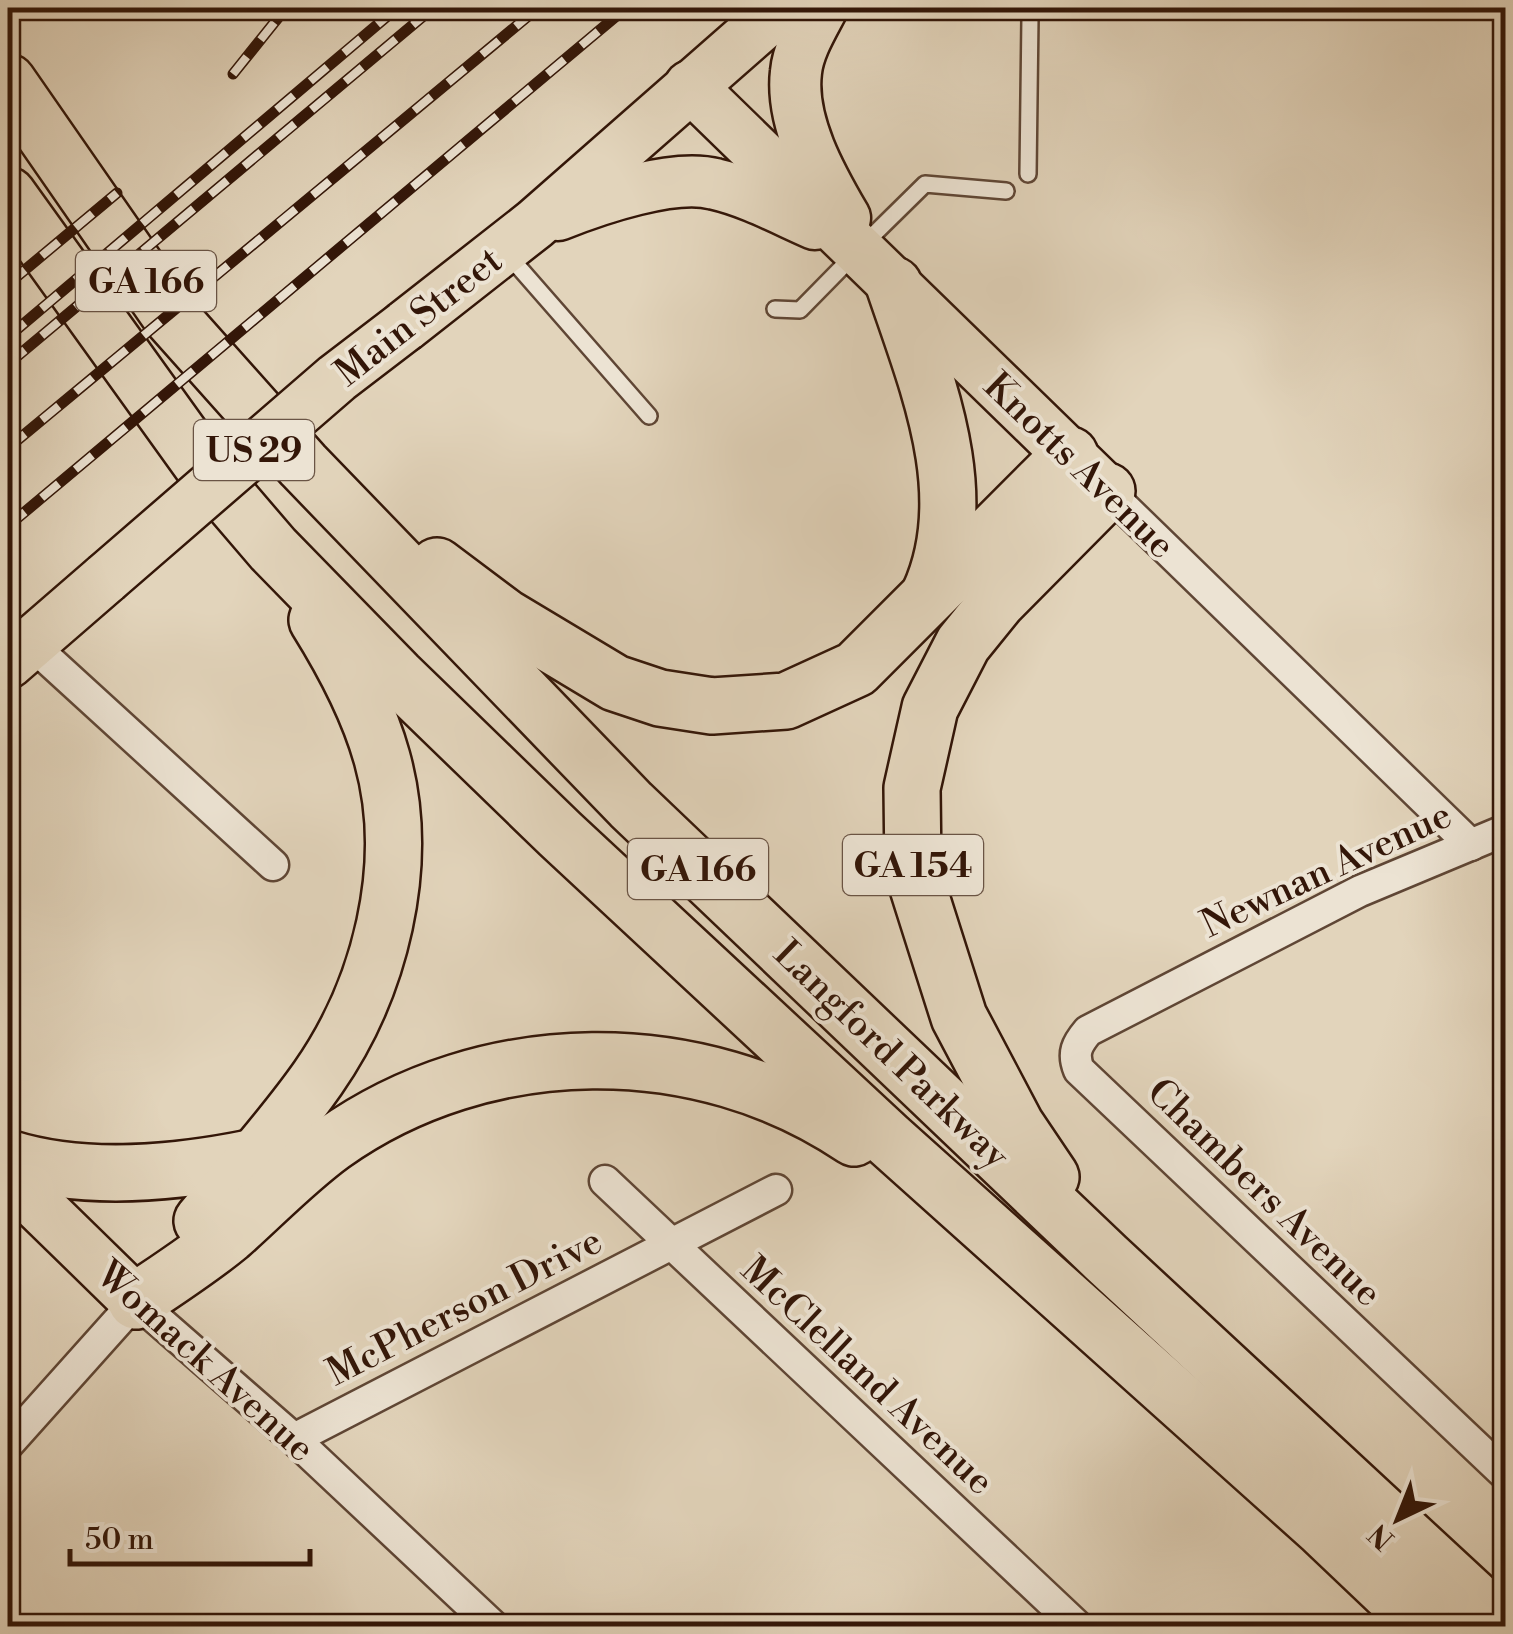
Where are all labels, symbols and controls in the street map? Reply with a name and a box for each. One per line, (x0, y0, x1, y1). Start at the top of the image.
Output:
street label: Main Street (326, 237, 512, 397)
road number: GA 166 (76, 251, 216, 311)
street label: Knotts Avenue (973, 363, 1184, 569)
road number: US 29 (194, 420, 314, 480)
street label: Newnan Avenue (1194, 792, 1459, 949)
road number: GA 154 (843, 835, 983, 895)
road number: GA 166 (628, 839, 768, 899)
street label: Langford Parkway (763, 931, 1019, 1180)
street label: Chambers Avenue (1137, 1069, 1391, 1317)
street label: McPherson Drive (319, 1218, 610, 1397)
street label: McClelland Avenue (731, 1247, 1003, 1505)
street label: Womack Avenue (85, 1251, 324, 1473)
north arrow (1348, 1469, 1448, 1569)
scale bar (70, 1504, 310, 1566)
text: N (1362, 1516, 1402, 1557)
text: 50 m (85, 1521, 154, 1559)

